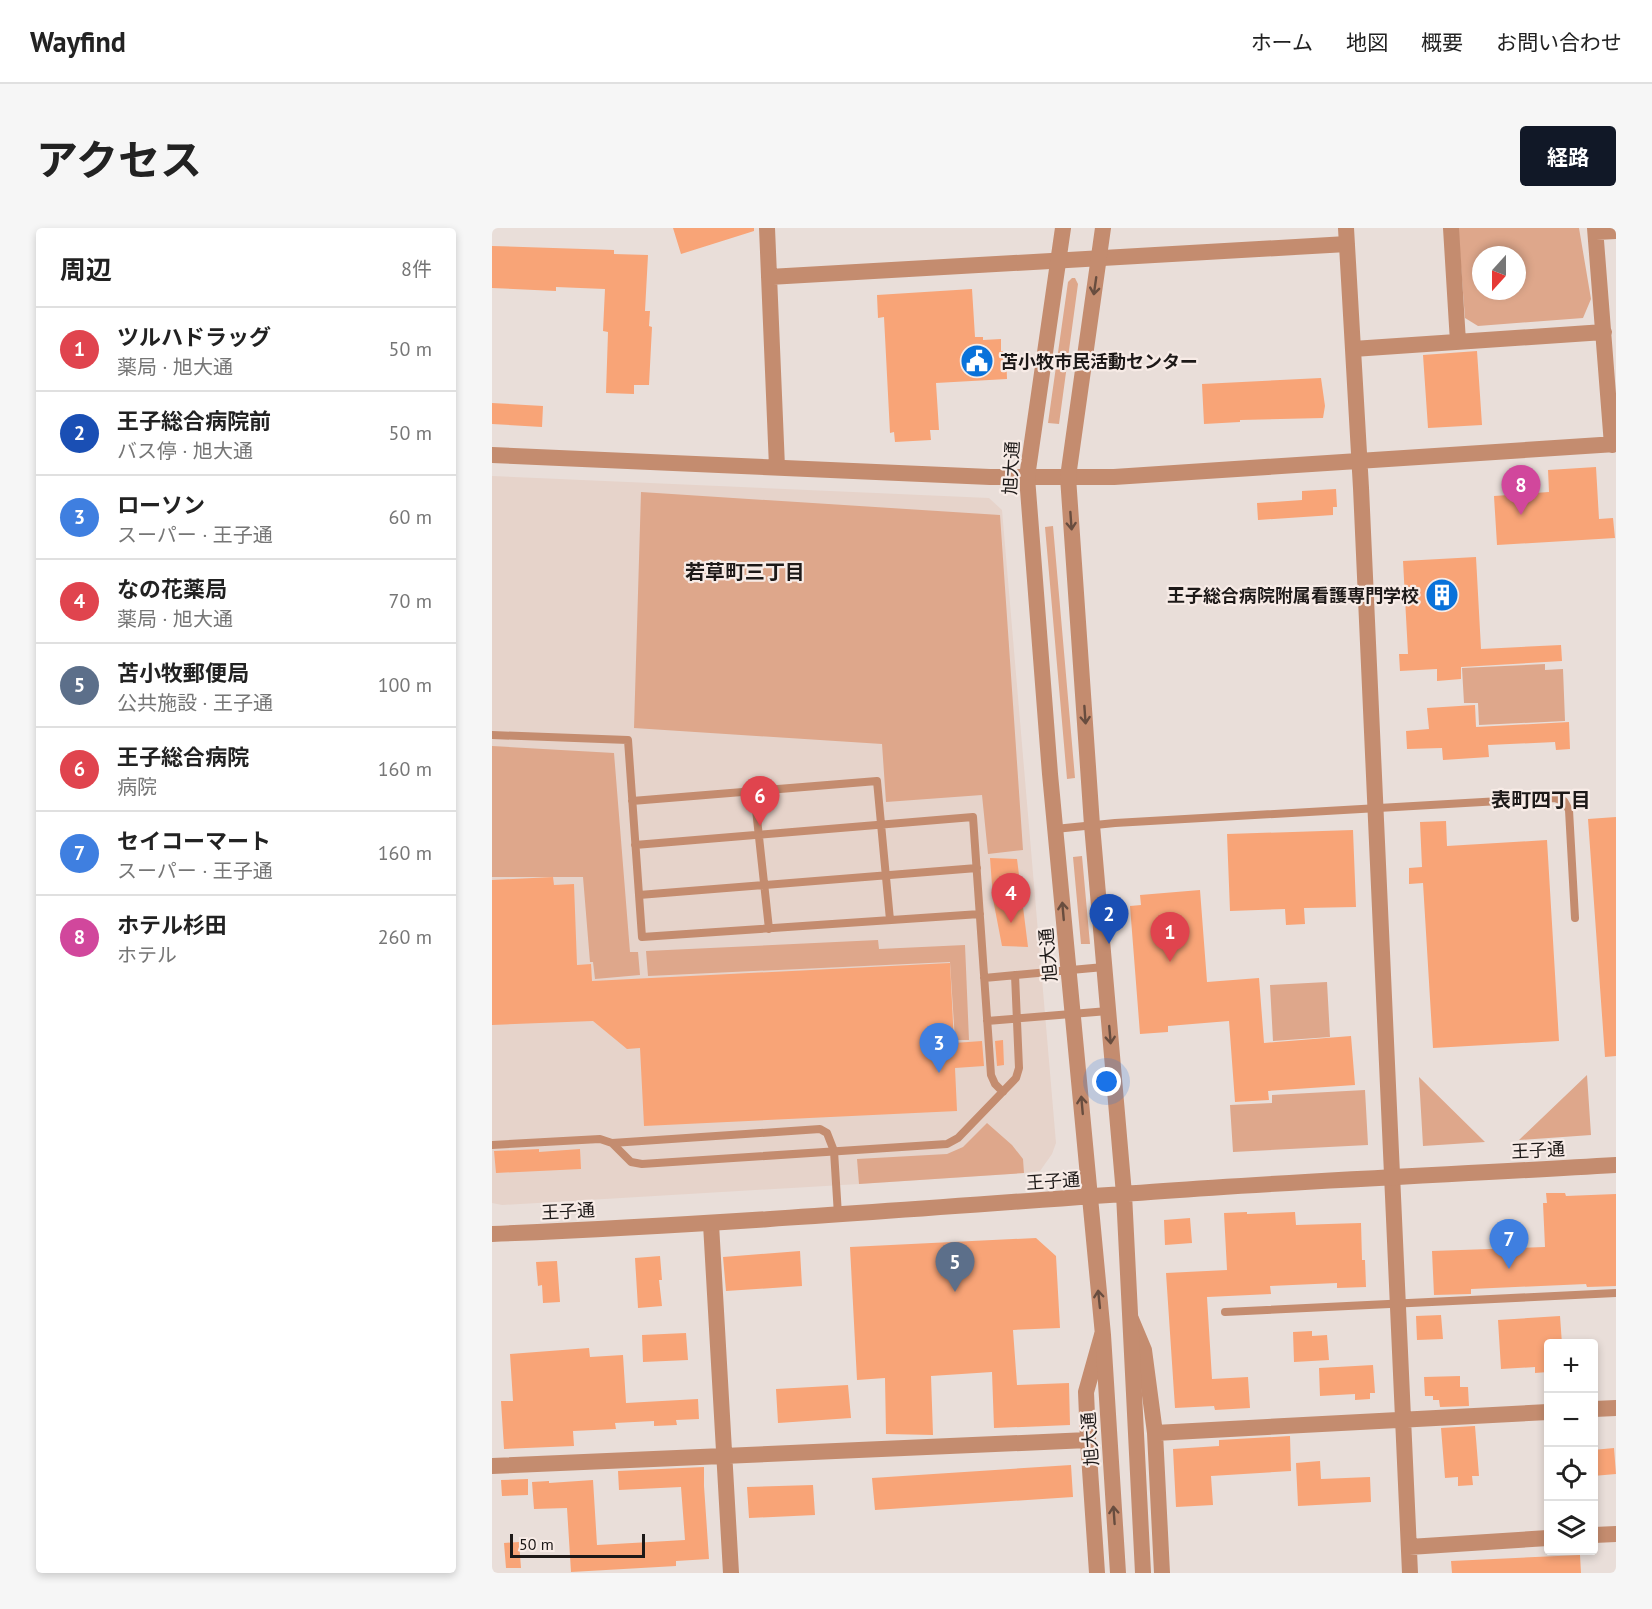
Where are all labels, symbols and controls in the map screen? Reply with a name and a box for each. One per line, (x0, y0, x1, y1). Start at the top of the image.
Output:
text: Wayfind (30, 23, 126, 60)
text: ホーム (1251, 29, 1313, 56)
text: 地図 (1346, 29, 1388, 56)
text: 概要 (1421, 29, 1463, 56)
text: お問い合わせ (1496, 29, 1622, 56)
button: 経路 (1520, 126, 1616, 186)
text: アクセス (36, 132, 202, 187)
north arrow (1472, 246, 1526, 300)
text: 周辺 (60, 253, 112, 286)
text: 8件 (401, 256, 432, 282)
one-way arrow (1089, 276, 1100, 295)
text: ツルハドラッグ (117, 323, 271, 351)
text: 1 (74, 336, 85, 362)
text: 50 m (389, 336, 432, 362)
public building icon: 苫小牧市民活動センター (959, 343, 995, 379)
place label: 苫小牧市民活動センター (1000, 350, 1198, 373)
text: 薬局 · 旭大通 (117, 354, 233, 380)
text: 王子総合病院前 (117, 407, 271, 435)
text: 2 (74, 420, 85, 446)
text: 50 m (389, 420, 432, 446)
text: バス停 · 旭大通 (117, 438, 253, 464)
street label: 旭大通 (998, 440, 1024, 496)
pin: 8 (1502, 466, 1540, 515)
text: ローソン (117, 491, 205, 519)
text: 3 (74, 504, 85, 530)
text: 60 m (389, 504, 432, 530)
one-way arrow (1065, 510, 1076, 530)
text: スーパー · 王子通 (117, 522, 273, 548)
district label: 若草町三丁目 (685, 559, 805, 585)
text: なの花薬局 (117, 575, 227, 603)
building icon: 王子総合病院附属看護専門学校 (1424, 577, 1460, 613)
place label: 王子総合病院附属看護専門学校 (1167, 584, 1419, 607)
text: 4 (74, 588, 85, 614)
text: 70 m (389, 588, 432, 614)
text: 薬局 · 旭大通 (117, 606, 233, 632)
text: 苫小牧郵便局 (117, 659, 249, 687)
text: 5 (74, 672, 85, 698)
text: 100 m (378, 672, 432, 698)
text: 公共施設 · 王子通 (117, 690, 273, 716)
one-way arrow (1079, 705, 1090, 725)
text: 王子総合病院 (117, 743, 249, 771)
text: 6 (74, 756, 85, 782)
text: 160 m (378, 756, 432, 782)
text: 病院 (117, 774, 157, 800)
pin: 6 (740, 776, 780, 826)
district label: 表町四丁目 (1491, 787, 1591, 813)
text: セイコーマート (117, 827, 271, 855)
text: 7 (74, 840, 85, 866)
text: 160 m (378, 840, 432, 866)
text: スーパー · 王子通 (117, 858, 273, 884)
pin: 4 (992, 874, 1030, 923)
pin: 2 (1090, 894, 1128, 944)
one-way arrow (1057, 901, 1068, 921)
text: ホテル杉田 (117, 911, 227, 939)
pin: 1 (1150, 912, 1190, 962)
text: 8 (74, 924, 85, 950)
text: 260 m (378, 924, 432, 950)
street label: 旭大通 (1034, 927, 1062, 983)
text: ホテル (117, 942, 177, 968)
pin: 3 (920, 1024, 958, 1073)
one-way arrow (1105, 1025, 1116, 1045)
your location (1092, 1067, 1121, 1096)
one-way arrow (1076, 1095, 1087, 1115)
street label: 王子通 (1510, 1137, 1566, 1163)
street label: 王子通 (1025, 1168, 1081, 1194)
street label: 王子通 (540, 1198, 596, 1224)
pin: 7 (1490, 1220, 1528, 1269)
pin: 5 (936, 1242, 974, 1292)
one-way arrow (1093, 1290, 1104, 1310)
map controls (1544, 1339, 1598, 1555)
button: + (1544, 1339, 1598, 1393)
button: − (1544, 1393, 1598, 1447)
street label: 旭大通 (1077, 1411, 1103, 1467)
button: locate (1544, 1447, 1598, 1501)
button: layers (1544, 1501, 1598, 1555)
one-way arrow (1108, 1505, 1119, 1525)
scale bar (510, 1531, 645, 1558)
text: 50 m (519, 1534, 554, 1554)

